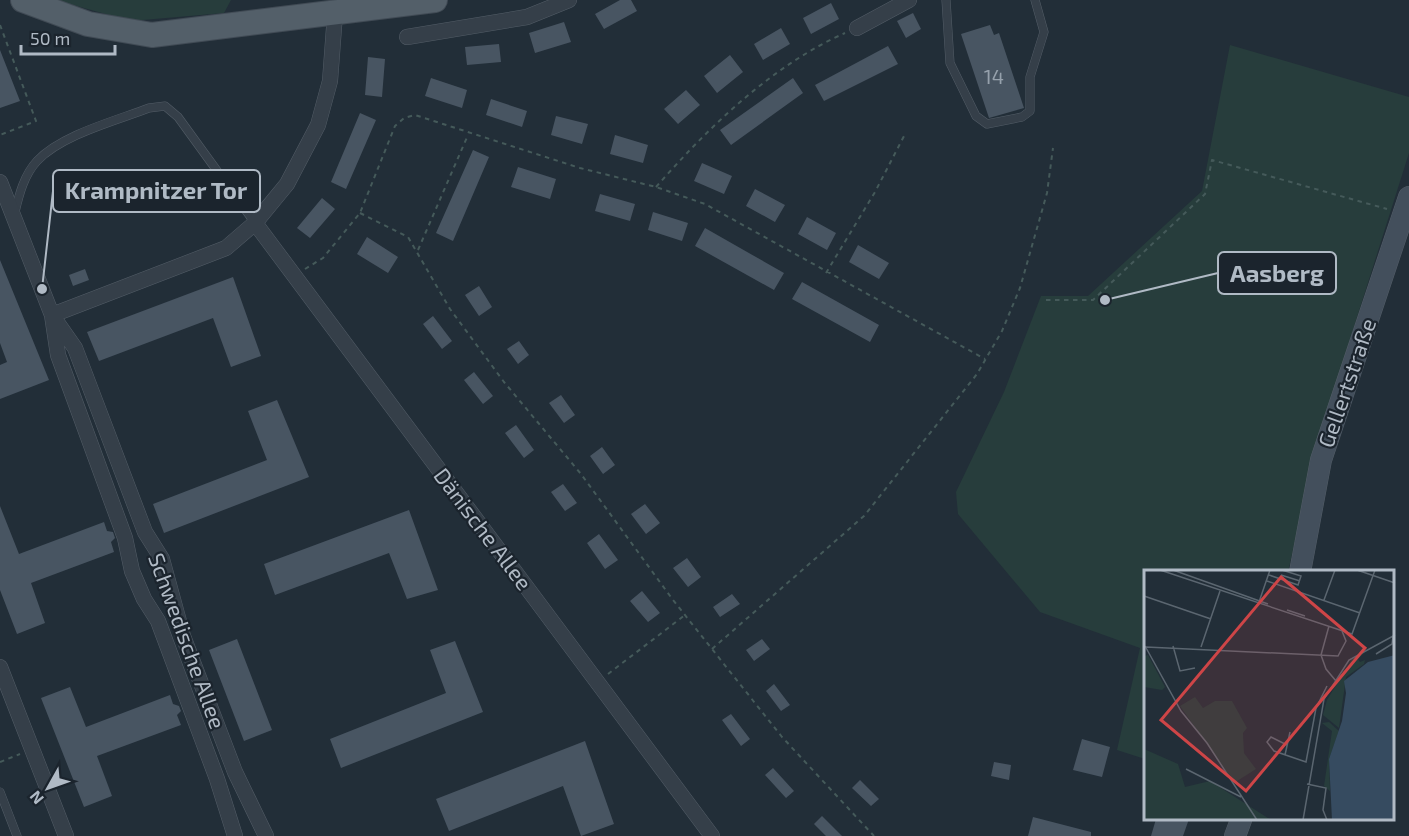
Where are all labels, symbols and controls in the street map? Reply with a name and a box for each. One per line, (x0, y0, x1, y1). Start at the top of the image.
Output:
scale bar (21, 18, 116, 56)
text: 50 m (30, 27, 70, 49)
house number: 14 (984, 64, 1004, 88)
callout: Krampnitzer Tor (53, 170, 260, 212)
text: Krampnitzer Tor (65, 175, 248, 204)
callout: Aasberg (1218, 252, 1336, 294)
text: Aasberg (1230, 258, 1324, 287)
street label: Gellertstraße (1312, 315, 1380, 451)
street label: Dänische Allee (429, 462, 538, 595)
street label: Schwedische Allee (144, 549, 232, 732)
inset map (1144, 570, 1394, 821)
north arrow (18, 758, 78, 818)
text: N (25, 787, 47, 808)

